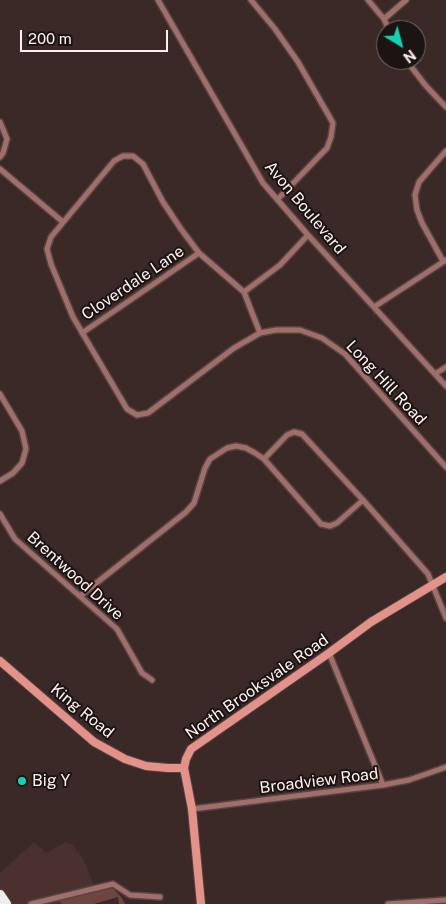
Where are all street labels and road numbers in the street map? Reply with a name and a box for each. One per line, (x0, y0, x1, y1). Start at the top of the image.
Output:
street label: Avon Boulevard (261, 158, 349, 258)
street label: Cloverdale Lane (78, 242, 188, 324)
street label: Long Hill Road (342, 337, 430, 429)
street label: Brentwood Drive (23, 528, 127, 624)
street label: North Brooksvale Road (182, 630, 332, 744)
street label: King Road (46, 680, 118, 742)
street label: Broadview Road (259, 764, 379, 798)

